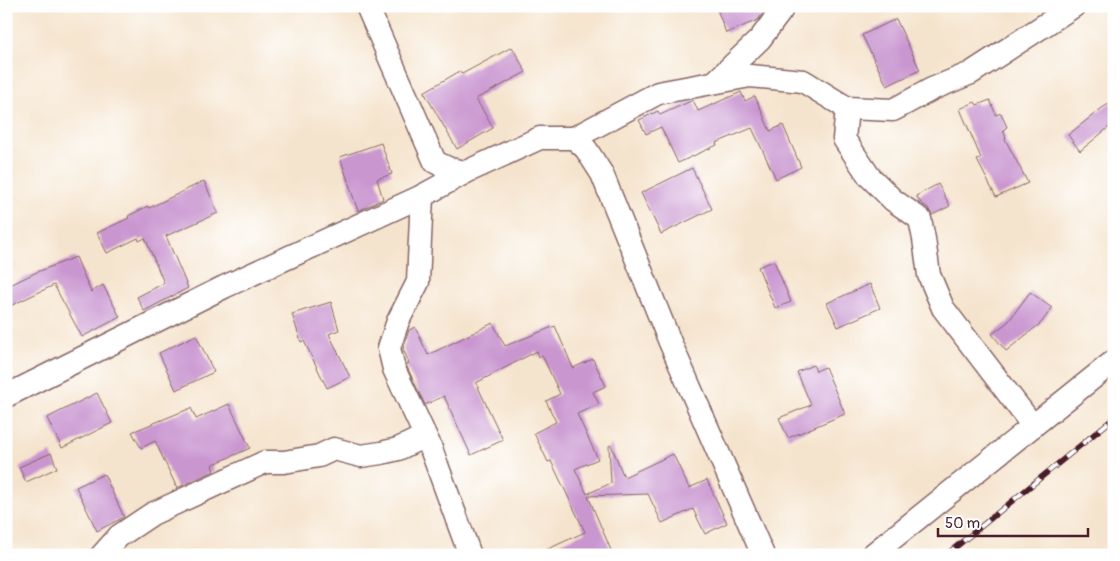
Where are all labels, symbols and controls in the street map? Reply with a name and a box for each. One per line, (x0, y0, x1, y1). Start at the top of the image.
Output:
scale bar (938, 506, 1088, 538)
text: 50 m (945, 514, 980, 533)

